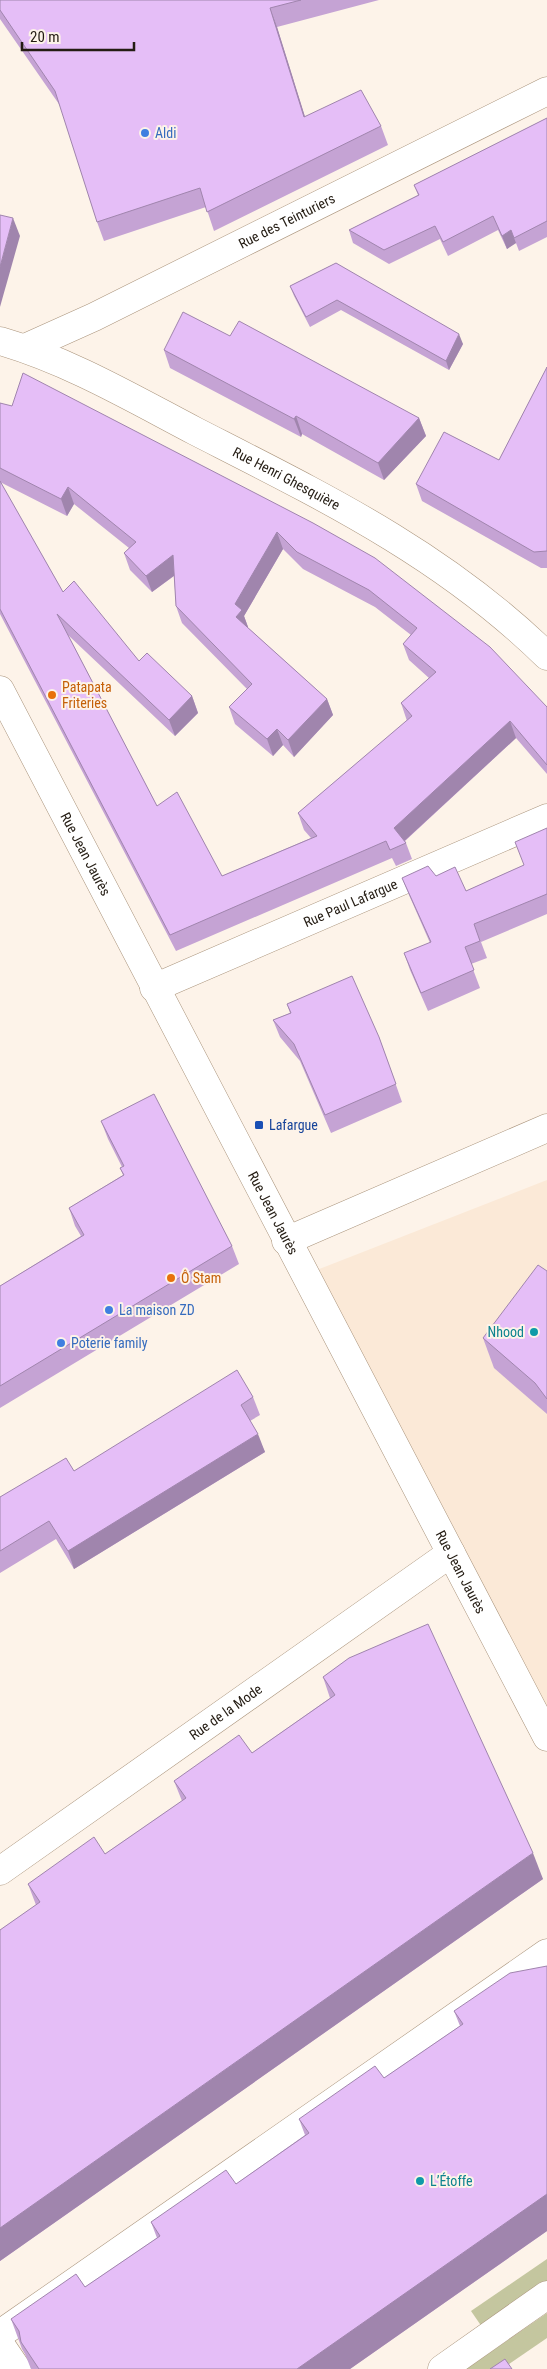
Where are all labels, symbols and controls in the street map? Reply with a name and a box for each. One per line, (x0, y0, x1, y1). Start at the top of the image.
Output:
scale bar (22, 20, 135, 52)
text: 20 m (30, 28, 60, 46)
place label: Aldi (155, 125, 176, 141)
marker: Aldi (139, 127, 151, 139)
street label: Rue des Teinturiers (236, 190, 338, 252)
street label: Rue Henri Ghesquière (230, 444, 343, 513)
place label: Patapata Friteries (62, 679, 112, 711)
marker: Patapata Friteries (46, 689, 58, 701)
street label: Rue Jean Jaurès (57, 810, 114, 898)
street label: Rue Paul Lafargue (301, 876, 400, 930)
place label: Lafargue (269, 1117, 318, 1133)
marker: Lafargue (253, 1119, 265, 1131)
street label: Rue Jean Jaurès (245, 1169, 301, 1257)
place label: Ô Stam (181, 1269, 221, 1286)
marker: Ô Stam (165, 1272, 177, 1284)
place label: La maison ZD (119, 1302, 195, 1318)
marker: La maison ZD (103, 1304, 115, 1316)
place label: Nhood (488, 1324, 524, 1340)
marker: Nhood (528, 1326, 540, 1338)
place label: Poterie family (71, 1335, 148, 1351)
marker: Poterie family (55, 1337, 67, 1349)
street label: Rue Jean Jaurès (432, 1528, 489, 1616)
street label: Rue de la Mode (186, 1681, 265, 1743)
place label: L’Étoffe (430, 2172, 473, 2189)
marker: L’Étoffe (414, 2175, 426, 2187)

